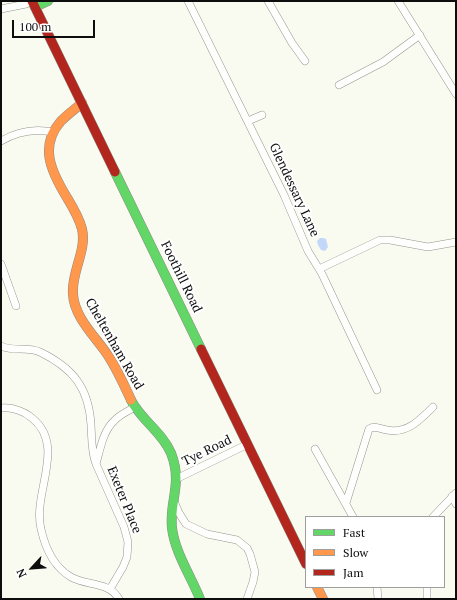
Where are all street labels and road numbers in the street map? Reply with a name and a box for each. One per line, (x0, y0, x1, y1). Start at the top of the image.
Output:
street label: Glendessary Lane (265, 141, 323, 239)
street label: Foothill Road (157, 239, 205, 315)
street label: Cheltenham Road (81, 295, 147, 393)
street label: Tye Road (180, 432, 234, 470)
street label: Exeter Place (104, 464, 144, 536)

